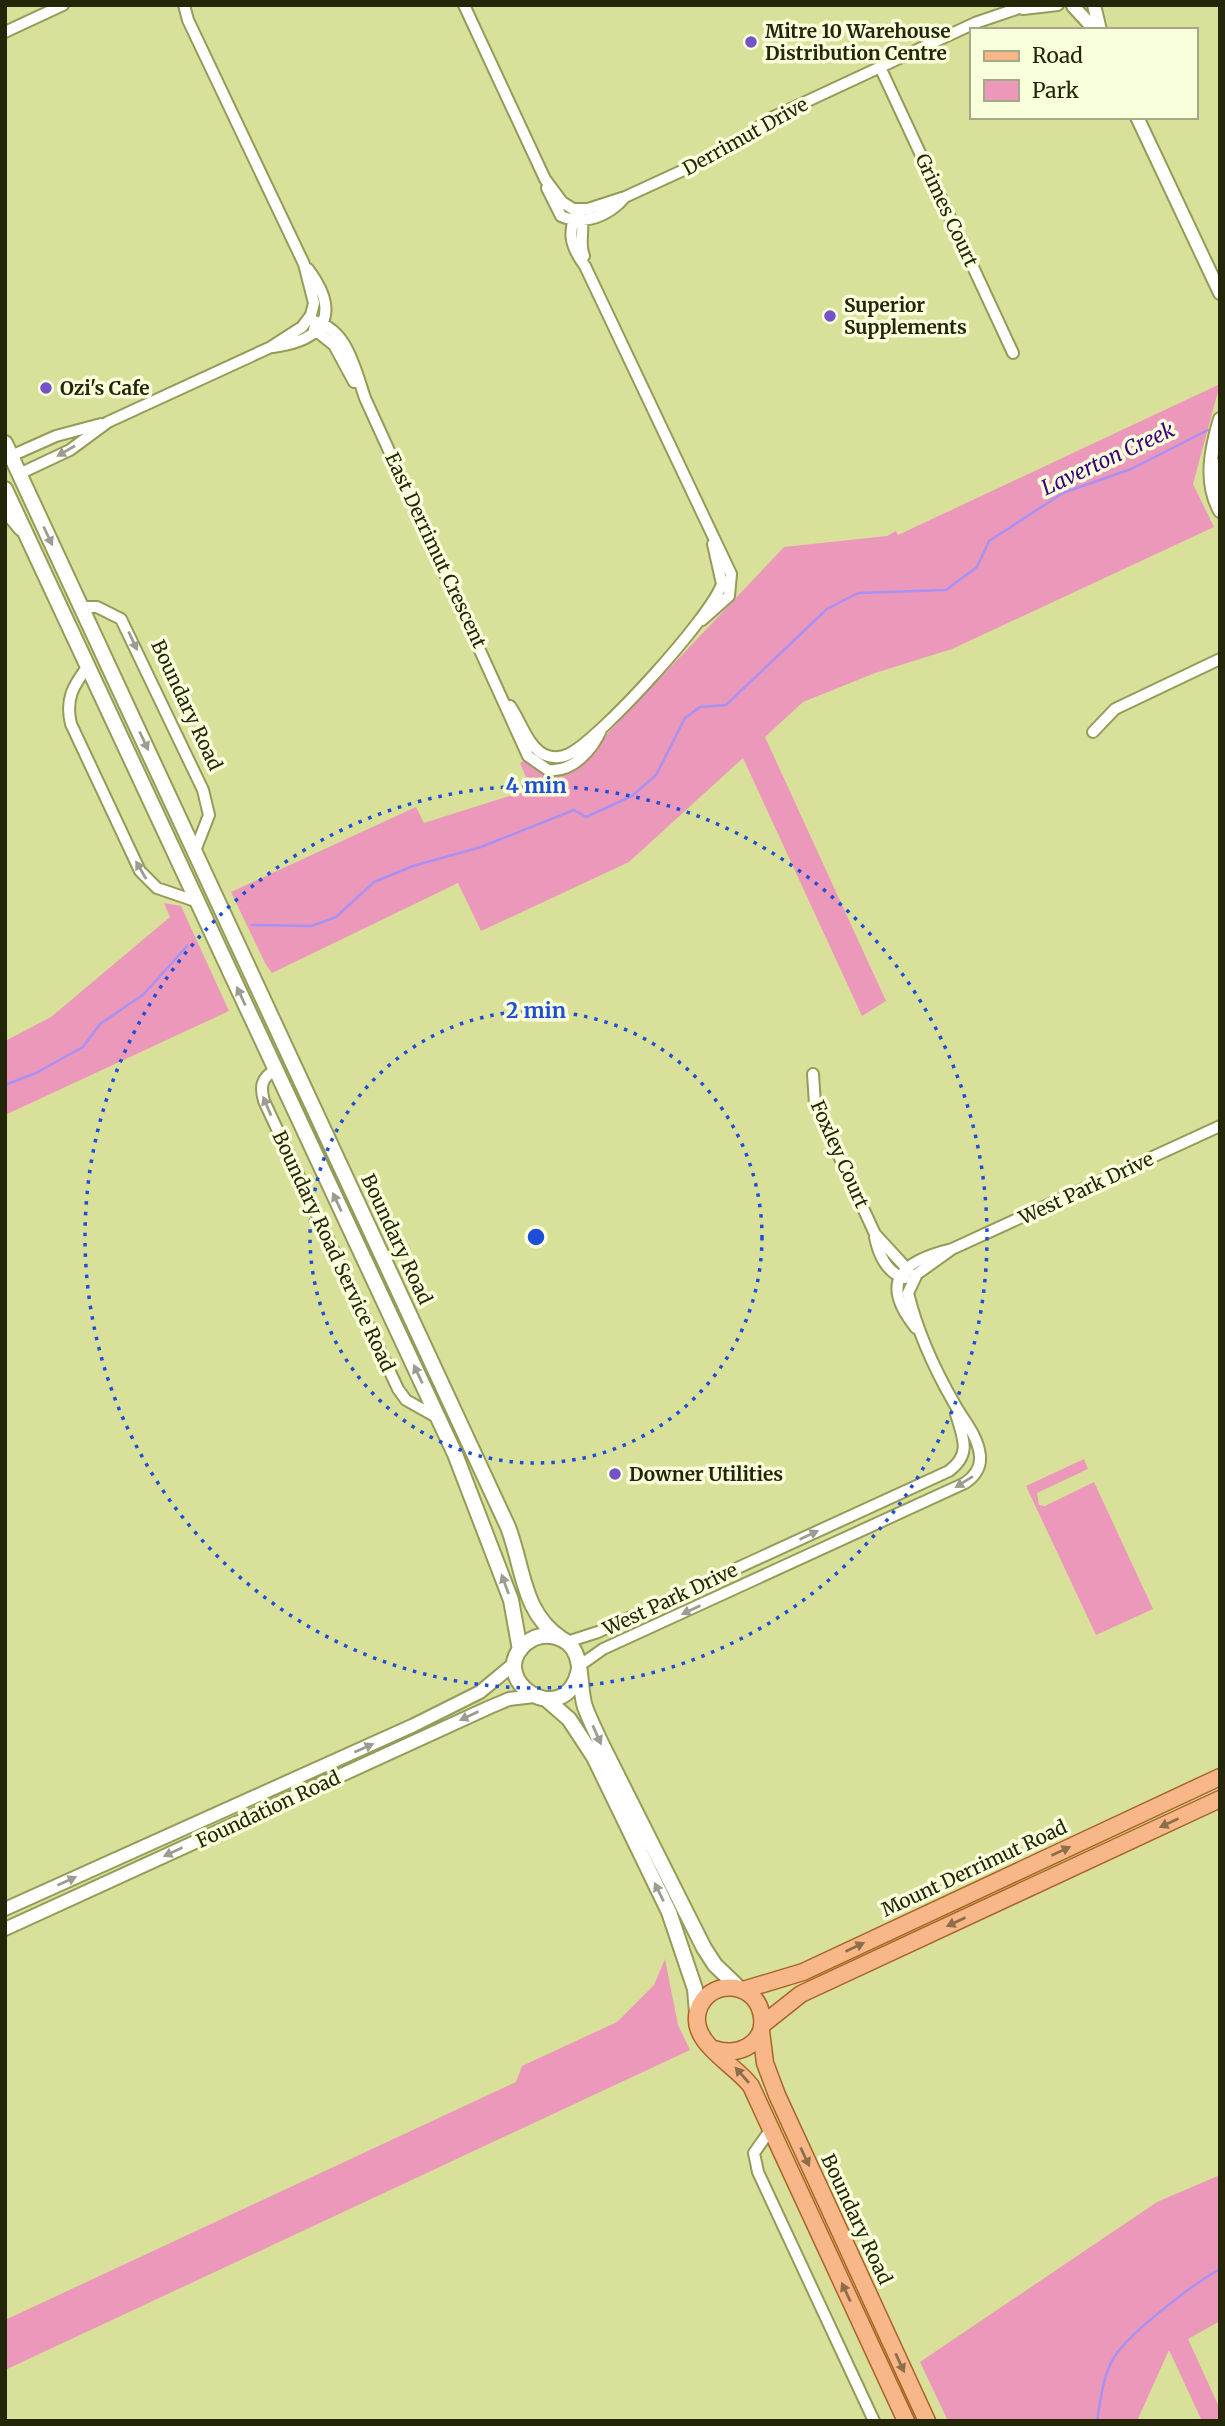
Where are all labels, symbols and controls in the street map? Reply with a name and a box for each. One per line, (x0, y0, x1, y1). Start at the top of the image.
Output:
place label: Mitre 10 Warehouse Distribution Centre (765, 19, 951, 65)
legend (970, 28, 1197, 119)
marker: Mitre 10 Warehouse Distribution Centre (743, 34, 759, 50)
text: Road (1032, 42, 1083, 69)
text: Park (1032, 77, 1079, 104)
street label: Derrimut Drive (678, 92, 812, 180)
street label: Grimes Court (910, 150, 984, 271)
place label: Superior Supplements (844, 293, 967, 339)
marker: Superior Supplements (822, 308, 838, 324)
place label: Ozi's Cafe (60, 376, 150, 400)
marker: Ozi's Cafe (38, 380, 54, 396)
water label: Laverton Creek (1037, 416, 1179, 501)
one-way arrow (56, 445, 75, 457)
street label: East Derrimut Crescent (380, 448, 492, 652)
one-way arrow (43, 526, 54, 546)
one-way arrow (127, 631, 139, 651)
street label: Boundary Road (146, 636, 228, 774)
one-way arrow (138, 731, 150, 751)
text: 4 min (506, 772, 566, 799)
one-way arrow (135, 860, 147, 879)
one-way arrow (235, 986, 246, 1007)
text: 2 min (506, 997, 566, 1024)
one-way arrow (262, 1096, 273, 1117)
street label: Foxley Court (806, 1096, 875, 1212)
street label: Boundary Road Service Road (268, 1127, 400, 1375)
street label: West Park Drive (1014, 1146, 1157, 1230)
street label: Boundary Road (356, 1170, 438, 1308)
one-way arrow (332, 1192, 343, 1212)
centre of rings (524, 1225, 548, 1249)
one-way arrow (412, 1364, 424, 1384)
place label: Downer Utilities (629, 1462, 783, 1486)
marker: Downer Utilities (607, 1466, 623, 1482)
one-way arrow (954, 1476, 974, 1489)
one-way arrow (798, 1529, 819, 1540)
street label: West Park Drive (598, 1557, 741, 1641)
one-way arrow (499, 1573, 510, 1594)
one-way arrow (681, 1604, 702, 1615)
one-way arrow (459, 1711, 479, 1722)
one-way arrow (592, 1724, 603, 1745)
one-way arrow (354, 1742, 374, 1754)
street label: Foundation Road (192, 1765, 344, 1853)
street label: Mount Derrimut Road (877, 1814, 1071, 1922)
one-way arrow (1159, 1817, 1179, 1829)
one-way arrow (1051, 1845, 1071, 1857)
one-way arrow (163, 1847, 184, 1858)
one-way arrow (57, 1875, 78, 1886)
one-way arrow (654, 1882, 665, 1902)
one-way arrow (946, 1917, 966, 1928)
one-way arrow (844, 1941, 865, 1952)
one-way arrow (734, 2066, 750, 2084)
one-way arrow (799, 2147, 811, 2167)
street label: Boundary Road (816, 2150, 898, 2288)
one-way arrow (841, 2282, 852, 2302)
one-way arrow (895, 2353, 906, 2373)

